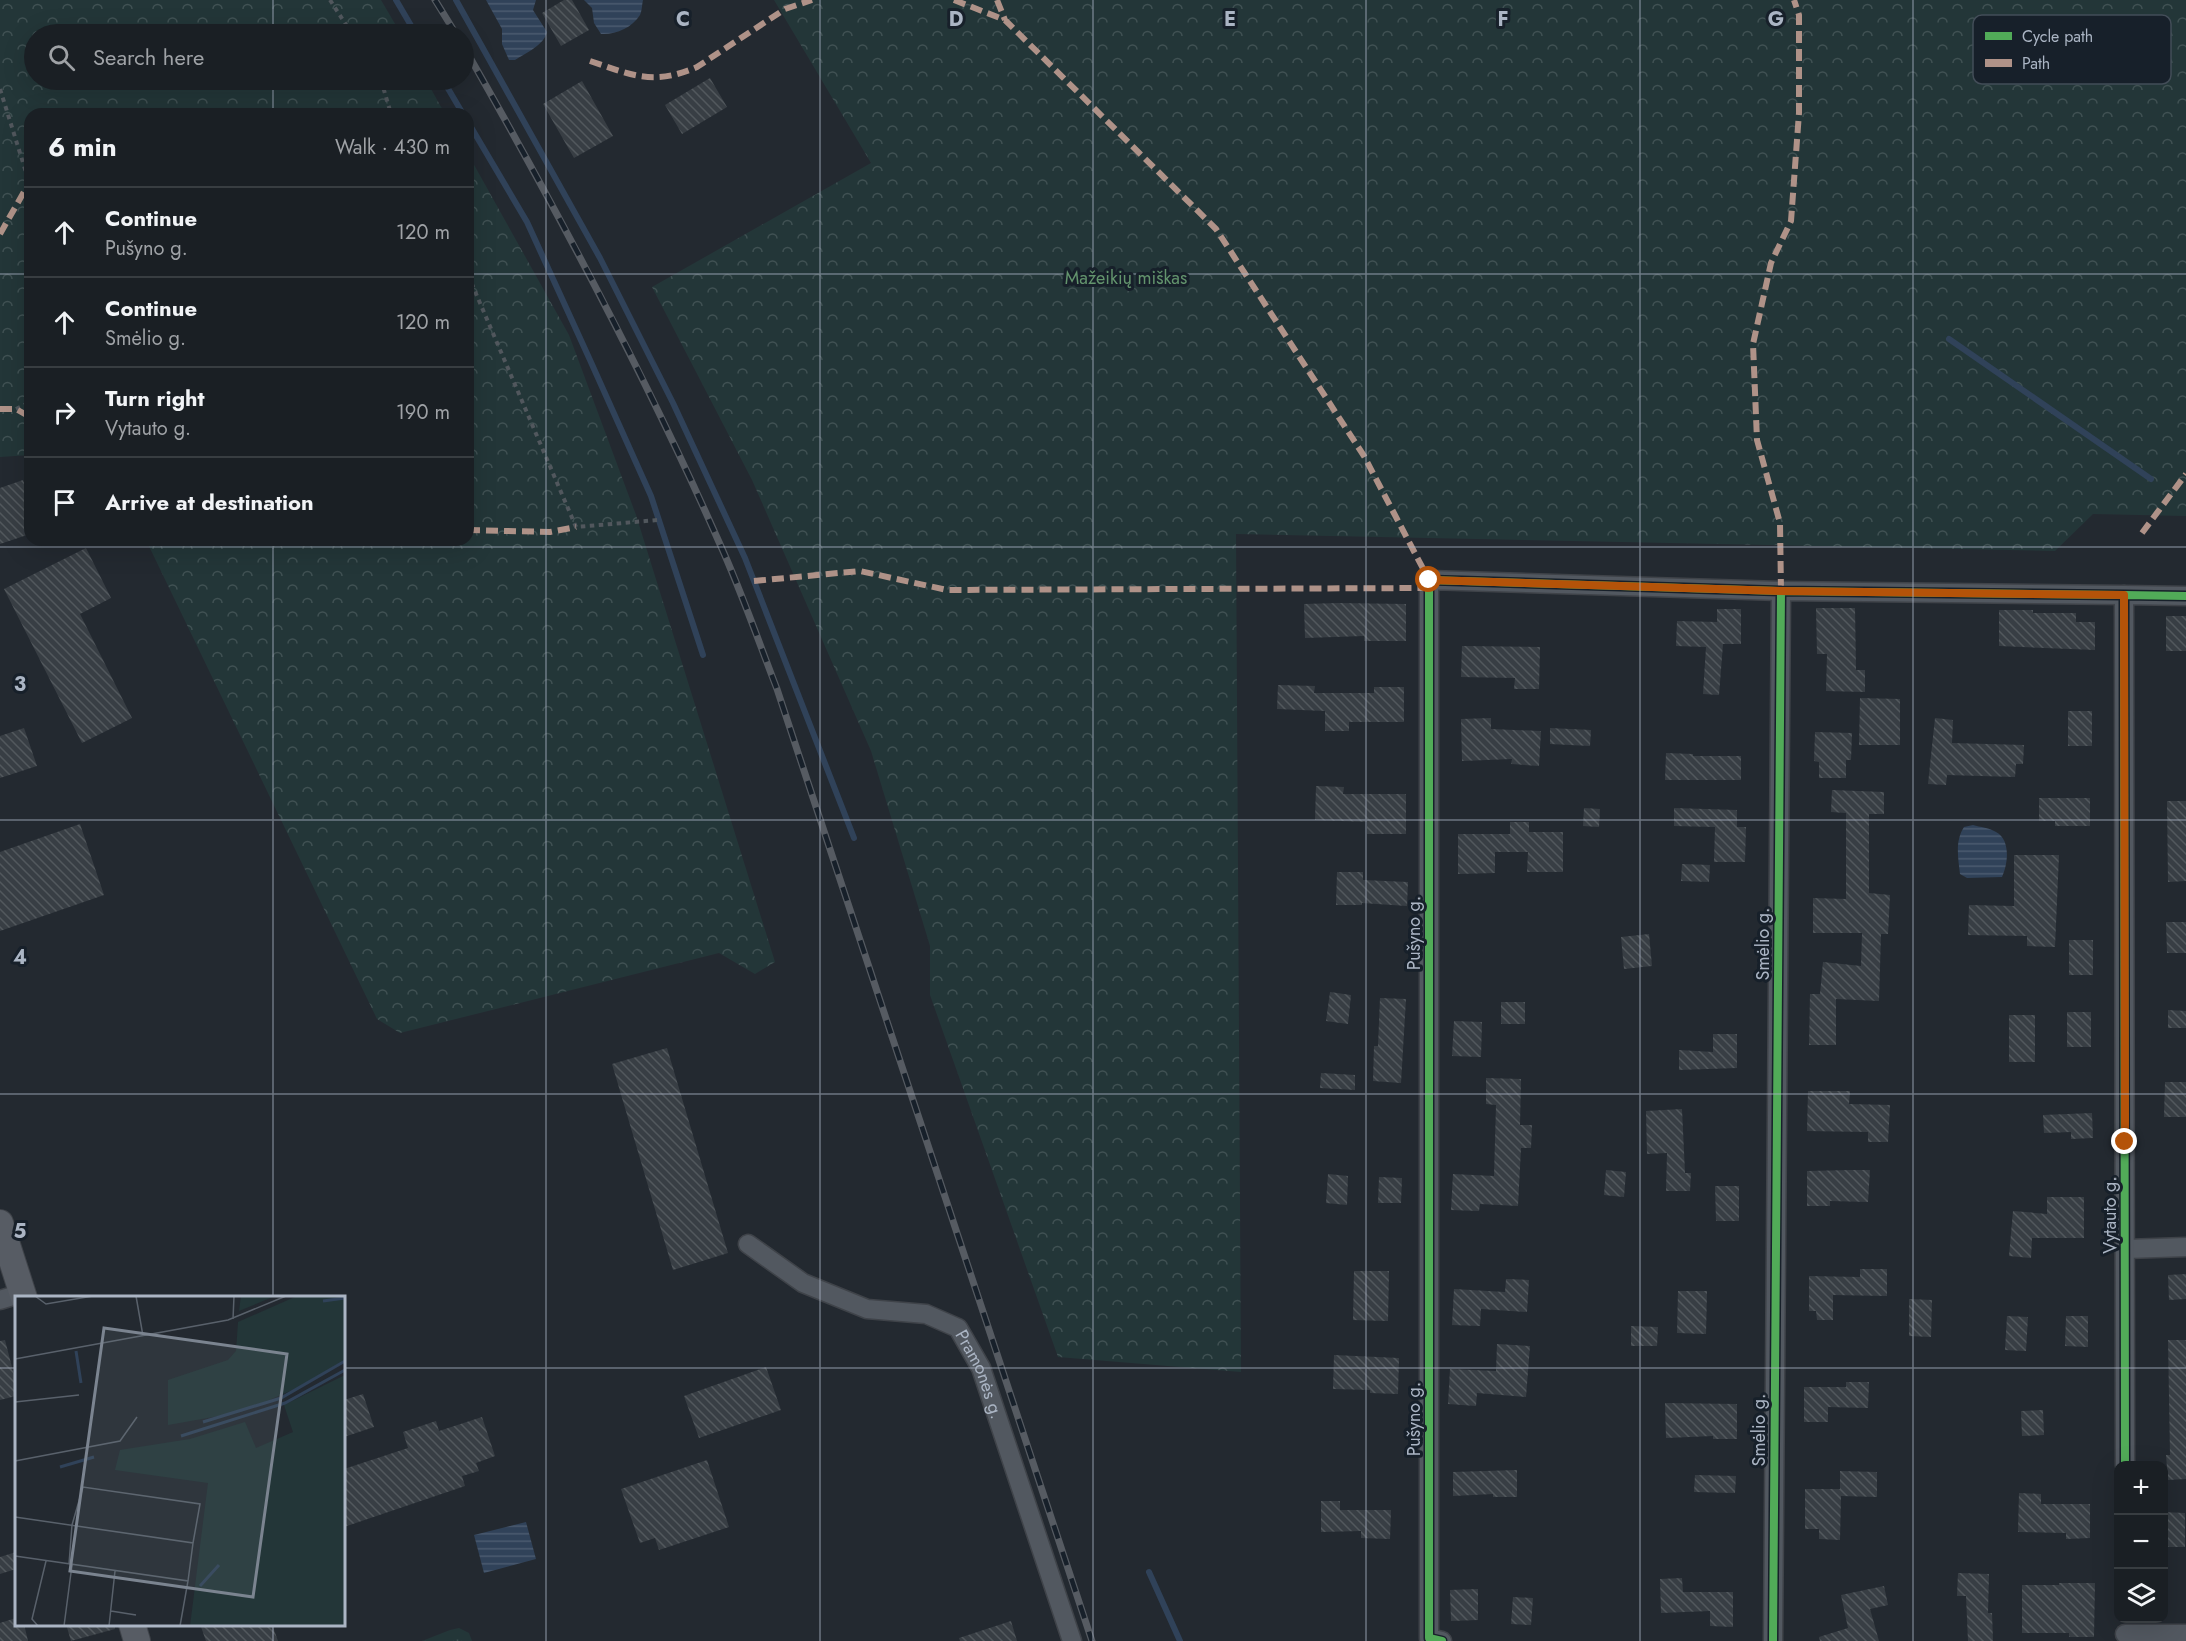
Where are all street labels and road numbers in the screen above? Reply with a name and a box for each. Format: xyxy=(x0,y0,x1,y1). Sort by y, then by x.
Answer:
street label: Pušyno g. xyxy=(1401,896,1427,970)
street label: Smėlio g. xyxy=(1750,908,1776,980)
street label: Vytauto g. xyxy=(2097,1176,2123,1254)
street label: Pramonės g. xyxy=(949,1325,1010,1422)
street label: Pušyno g. xyxy=(1401,1382,1427,1456)
street label: Smėlio g. xyxy=(1746,1394,1772,1466)

